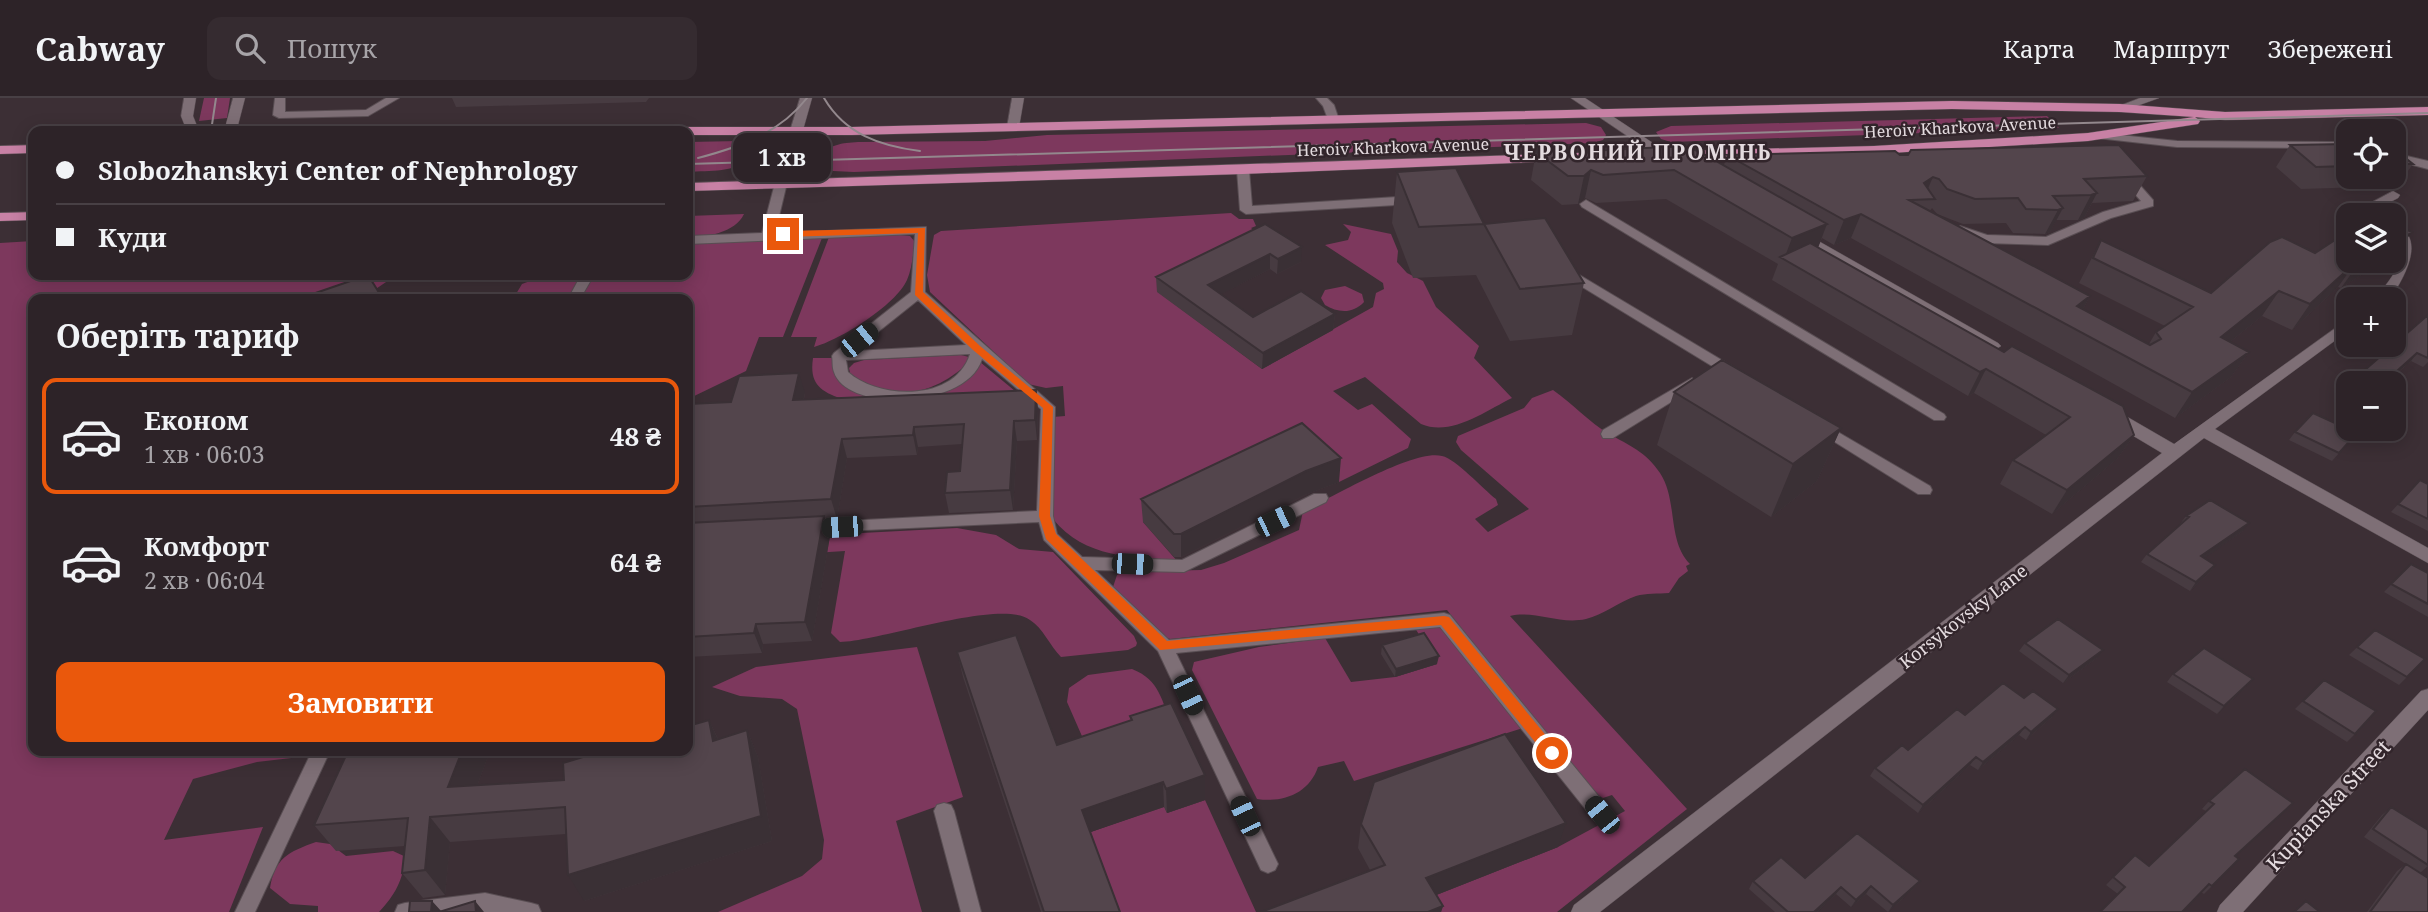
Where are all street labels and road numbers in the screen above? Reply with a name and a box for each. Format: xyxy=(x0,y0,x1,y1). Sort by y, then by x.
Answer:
street label: Heroiv Kharkova Avenue xyxy=(1863,111,2057,143)
street label: Heroiv Kharkova Avenue xyxy=(1296,133,1490,161)
street label: Korsykovsky Lane xyxy=(1894,558,2032,674)
street label: Kupianska Street xyxy=(2260,733,2396,877)

